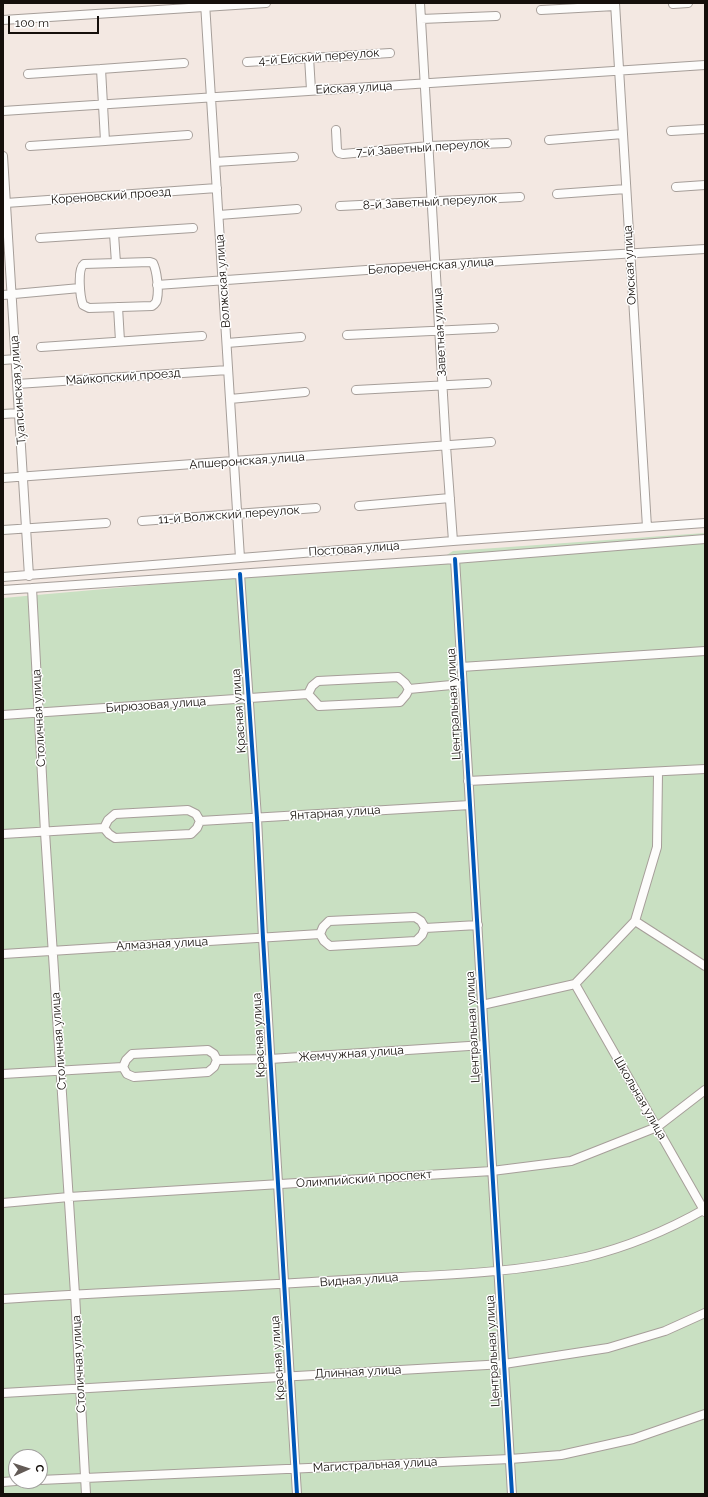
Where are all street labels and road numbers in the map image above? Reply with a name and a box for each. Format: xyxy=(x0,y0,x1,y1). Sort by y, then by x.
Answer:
street label: 4-й Ейский переулок xyxy=(258,46,380,68)
street label: Ейская улица xyxy=(315,79,393,97)
street label: 7-й Заветный переулок xyxy=(356,136,490,160)
street label: Кореновский проезд xyxy=(50,185,172,207)
street label: 8-й Заветный переулок xyxy=(362,191,498,213)
street label: Омская улица xyxy=(621,225,639,305)
street label: Волжская улица xyxy=(213,234,233,328)
street label: Белореченская улица xyxy=(368,254,494,278)
street label: Заветная улица xyxy=(430,287,450,377)
street label: Туапсинская улица xyxy=(7,335,29,445)
street label: Майкопский проезд xyxy=(65,366,181,388)
street label: Апшеронская улица xyxy=(189,450,305,472)
street label: 11-й Волжский переулок xyxy=(158,503,300,527)
street label: Постовая улица xyxy=(308,539,400,559)
street label: Центральная улица xyxy=(444,648,464,760)
street label: Красная улица xyxy=(229,668,249,754)
street label: Столичная улица xyxy=(29,669,49,767)
street label: Бирюзовая улица xyxy=(105,694,207,716)
street label: Янтарная улица xyxy=(289,803,381,823)
street label: Алмазная улица xyxy=(116,934,208,954)
street label: Центральная улица xyxy=(463,971,483,1083)
street label: Столичная улица xyxy=(48,992,70,1090)
street label: Красная улица xyxy=(250,992,268,1078)
street label: Жемчужная улица xyxy=(298,1043,404,1065)
street label: Школьная улица xyxy=(610,1054,670,1142)
street label: Олимпийский проспект xyxy=(295,1167,433,1191)
street label: Видная улица xyxy=(319,1270,399,1290)
street label: Центральная улица xyxy=(483,1295,503,1407)
street label: Столичная улица xyxy=(69,1315,89,1413)
street label: Красная улица xyxy=(268,1315,288,1401)
street label: Длинная улица xyxy=(314,1363,402,1381)
street label: Магистральная улица xyxy=(312,1455,438,1475)

